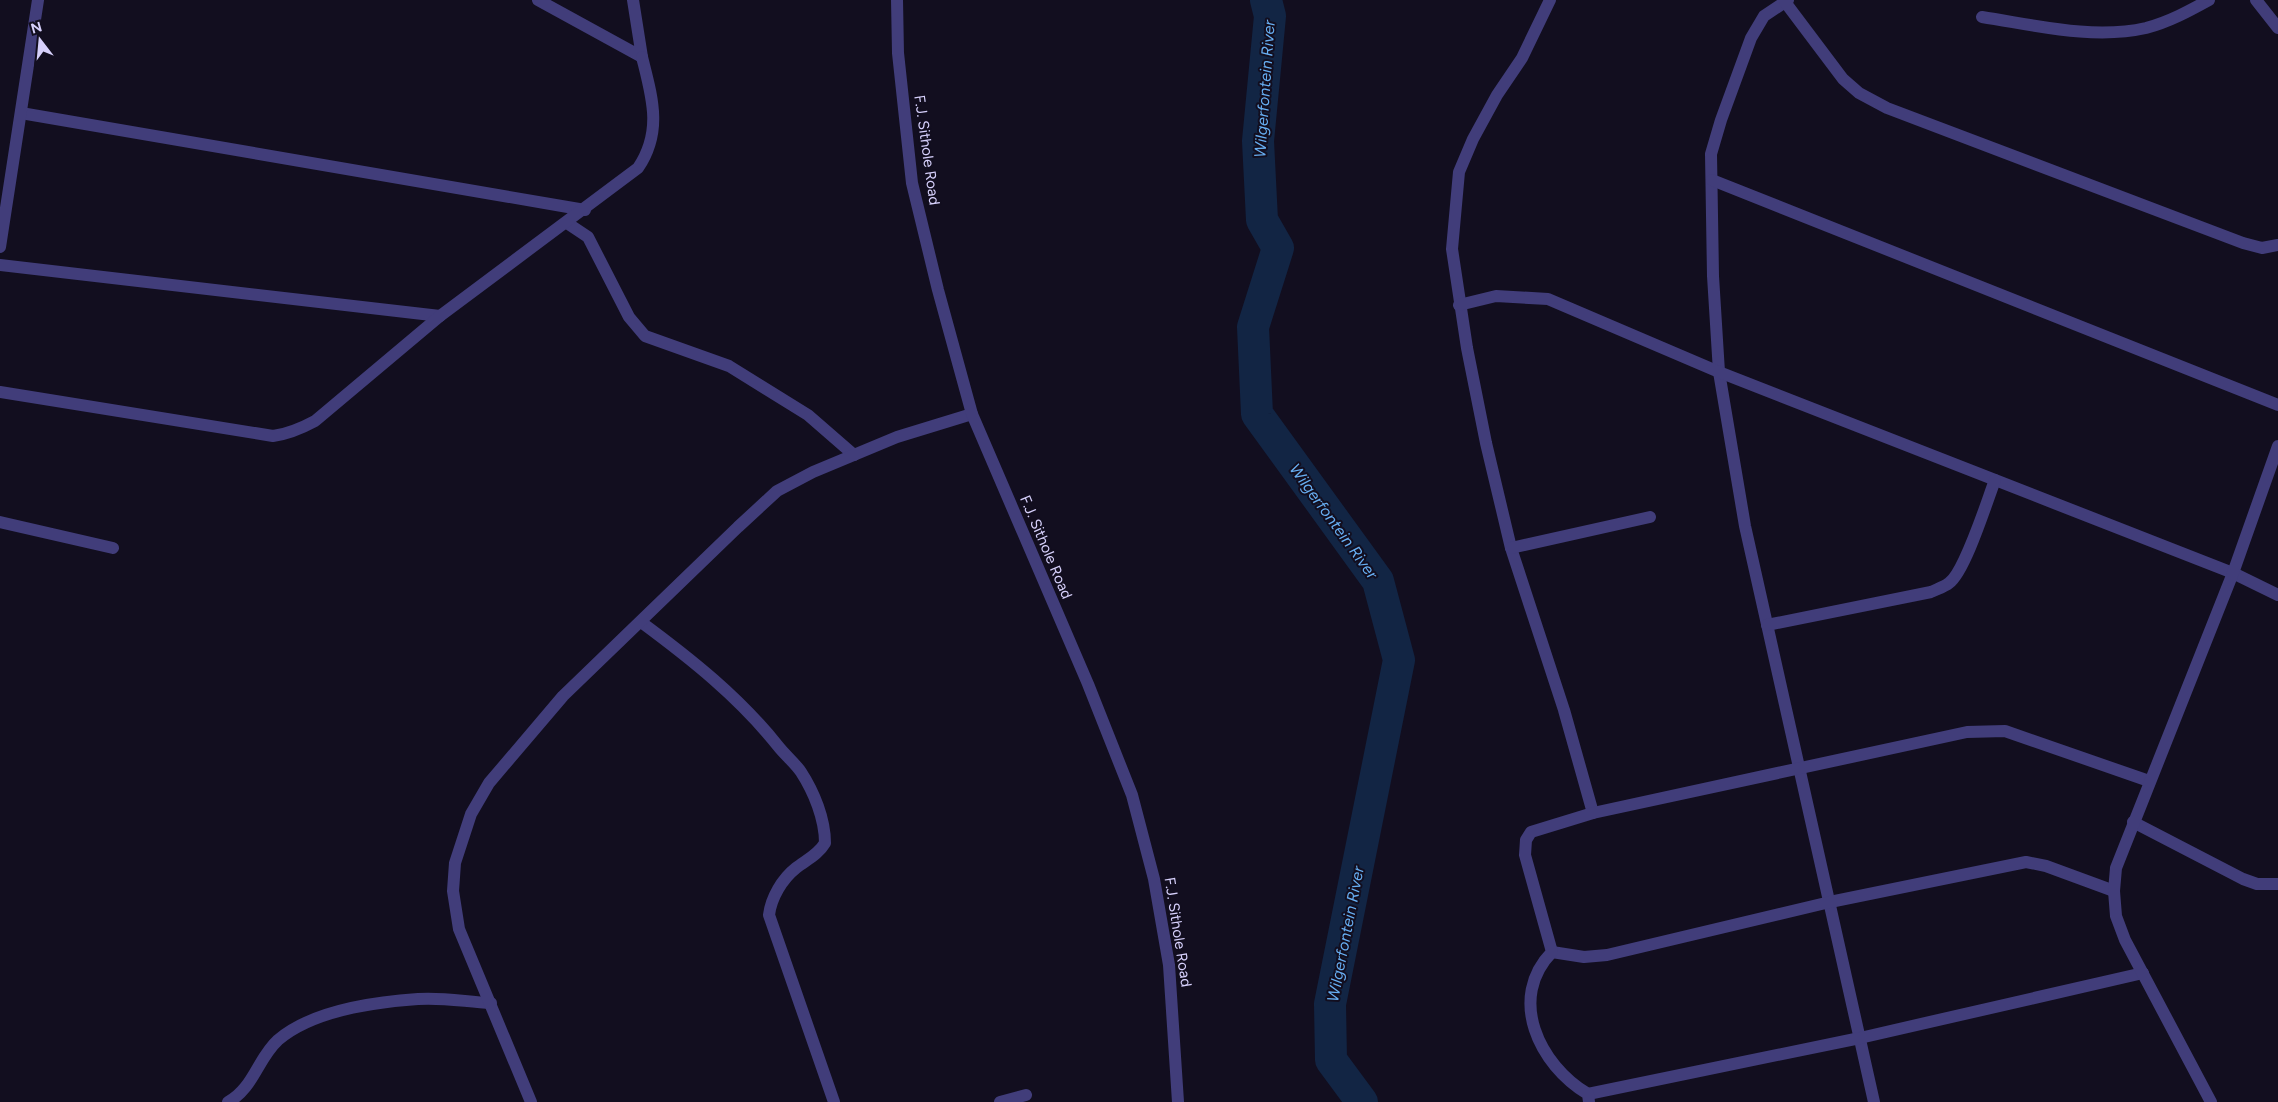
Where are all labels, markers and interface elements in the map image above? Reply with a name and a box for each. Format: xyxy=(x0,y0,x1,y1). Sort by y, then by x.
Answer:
north arrow xyxy=(15,15,65,65)
text: N xyxy=(29,18,44,38)
water label: Wilgerfontein River xyxy=(1250,19,1279,158)
street label: F.J. Sithole Road xyxy=(910,94,944,206)
water label: Wilgerfontein River xyxy=(1285,460,1382,583)
street label: F.J. Sithole Road xyxy=(1016,492,1076,602)
water label: Wilgerfontein River xyxy=(1323,864,1368,1004)
street label: F.J. Sithole Road xyxy=(1160,876,1196,988)

